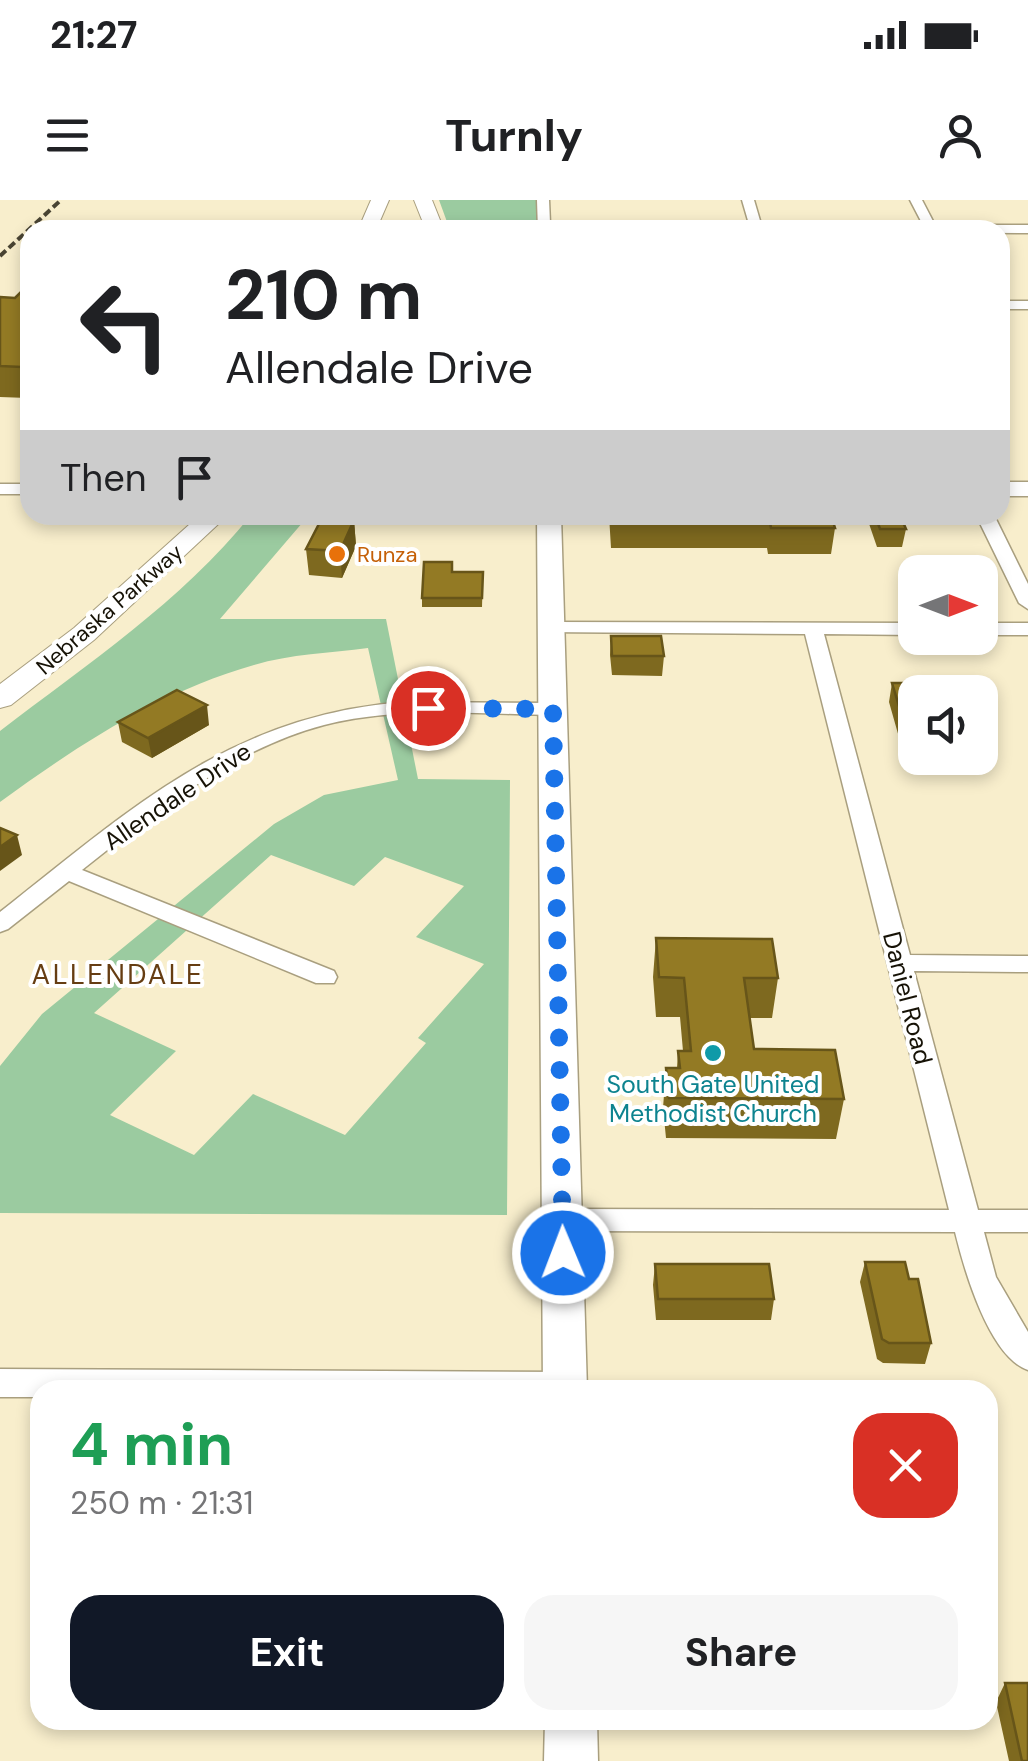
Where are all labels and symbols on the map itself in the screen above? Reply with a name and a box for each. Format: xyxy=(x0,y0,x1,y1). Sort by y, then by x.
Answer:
street label: Nebraska Parkway xyxy=(30,538,189,681)
place label: Runza xyxy=(357,540,417,569)
marker: Runza xyxy=(326,543,348,565)
north arrow xyxy=(898,555,998,655)
pin xyxy=(386,666,471,751)
street label: Allendale Drive xyxy=(97,735,257,858)
street label: Daniel Road xyxy=(875,928,940,1068)
district label: ALLENDALE xyxy=(32,956,204,993)
marker: South Gate United Methodist Church xyxy=(702,1042,724,1064)
place label: South Gate United Methodist Church xyxy=(606,1068,820,1130)
position arrow xyxy=(511,1201,615,1305)

